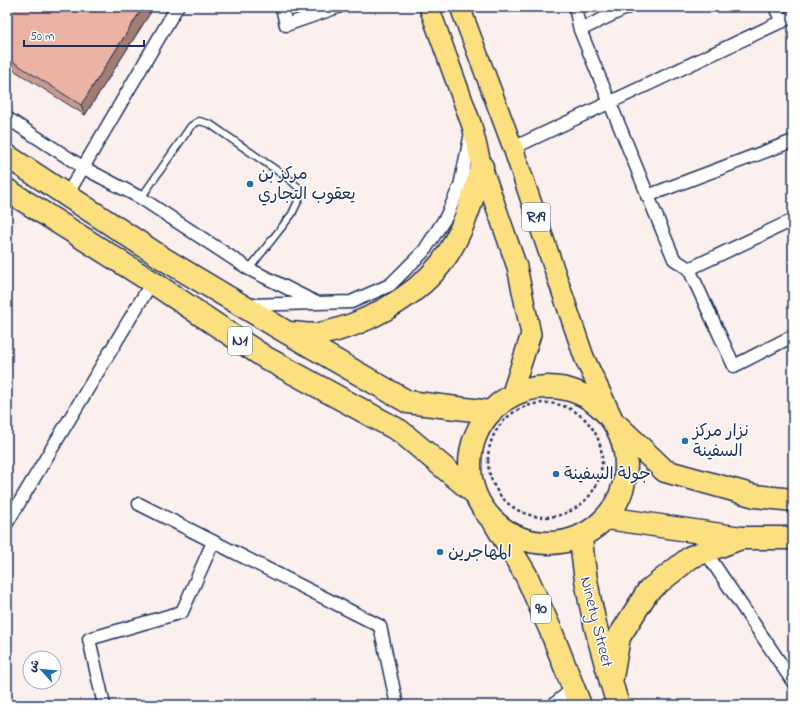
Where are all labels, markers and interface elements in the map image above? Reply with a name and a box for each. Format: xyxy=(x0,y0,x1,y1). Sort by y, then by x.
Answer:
scale bar xyxy=(24,22,144,48)
text: 50 m xyxy=(30,28,54,46)
place label: مركز بن يعقوب التجاري xyxy=(258,162,356,207)
marker: مركز بن يعقوب التجاري xyxy=(245,179,255,189)
road number: R19 xyxy=(522,203,550,231)
road number: N1 xyxy=(228,327,252,355)
place label: نزار مركز السفينة xyxy=(691,419,749,464)
marker: نزار مركز السفينة xyxy=(680,436,690,446)
place label: جولة السفينة xyxy=(564,462,651,487)
marker: جولة السفينة xyxy=(551,469,561,479)
place label: المهاجرين xyxy=(448,540,512,565)
marker: المهاجرين xyxy=(435,547,445,557)
street label: Ninety Street xyxy=(572,574,619,671)
road number: 90 xyxy=(531,595,551,623)
north arrow xyxy=(22,650,62,690)
text: ش xyxy=(24,657,44,675)

